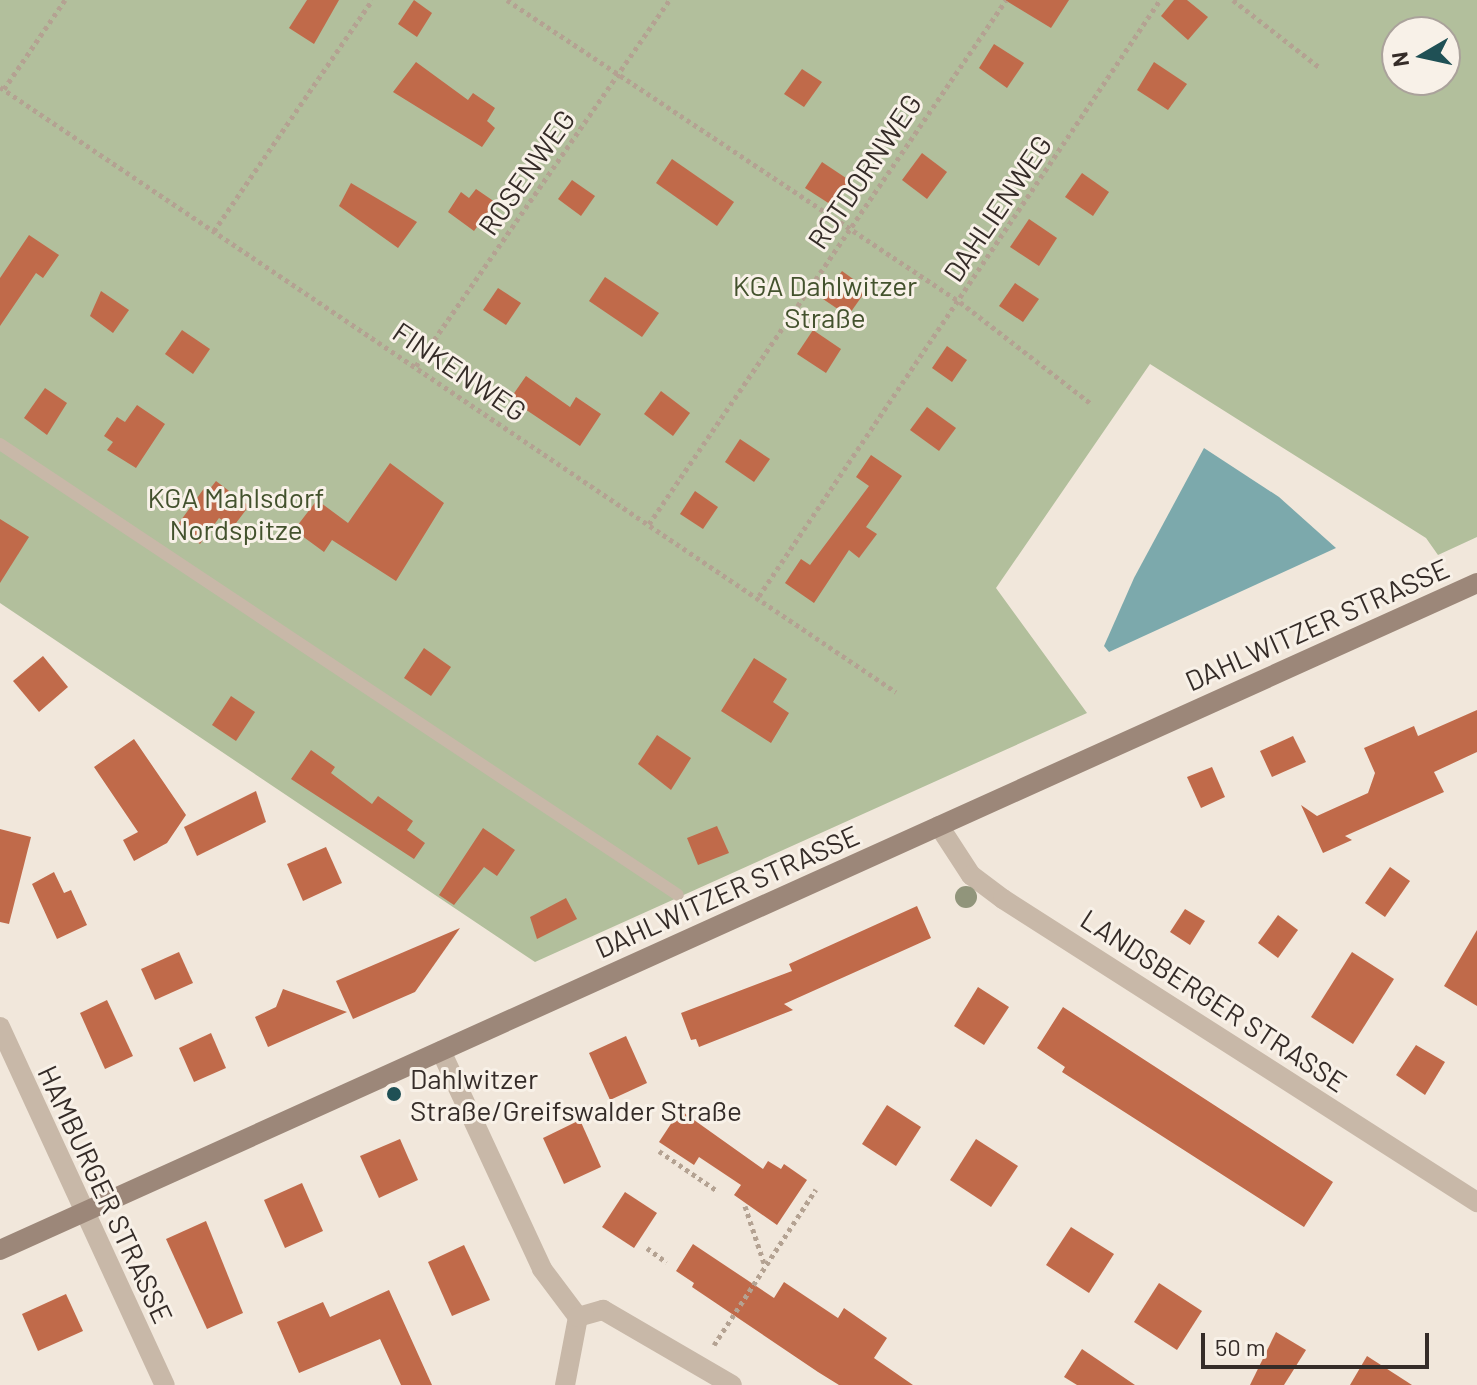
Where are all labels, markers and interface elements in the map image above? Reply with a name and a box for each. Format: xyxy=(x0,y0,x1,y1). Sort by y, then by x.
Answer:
north arrow xyxy=(1381,16,1461,96)
text: N xyxy=(1385,50,1413,69)
street label: ROTDORNWEG xyxy=(800,87,928,255)
street label: ROSENWEG xyxy=(471,103,581,241)
street label: DAHLIENWEG xyxy=(936,128,1058,288)
park label: KGA Dahlwitzer Straße xyxy=(733,268,917,334)
street label: FINKENWEG xyxy=(387,314,533,428)
park label: KGA Mahlsdorf Nordspitze xyxy=(148,480,324,546)
street label: DAHLWITZER STRASSE xyxy=(1180,551,1454,697)
street label: DAHLWITZER STRASSE xyxy=(590,818,864,964)
street label: LANDSBERGER STRASSE xyxy=(1075,901,1353,1099)
street label: HAMBURGER STRASSE xyxy=(31,1060,181,1328)
place label: Dahlwitzer Straße/Greifswalder Straße xyxy=(410,1061,742,1127)
marker: Dahlwitzer Straße/Greifswalder Straße xyxy=(385,1085,403,1103)
scale bar xyxy=(1205,1317,1433,1367)
text: 50 m xyxy=(1215,1332,1266,1361)

